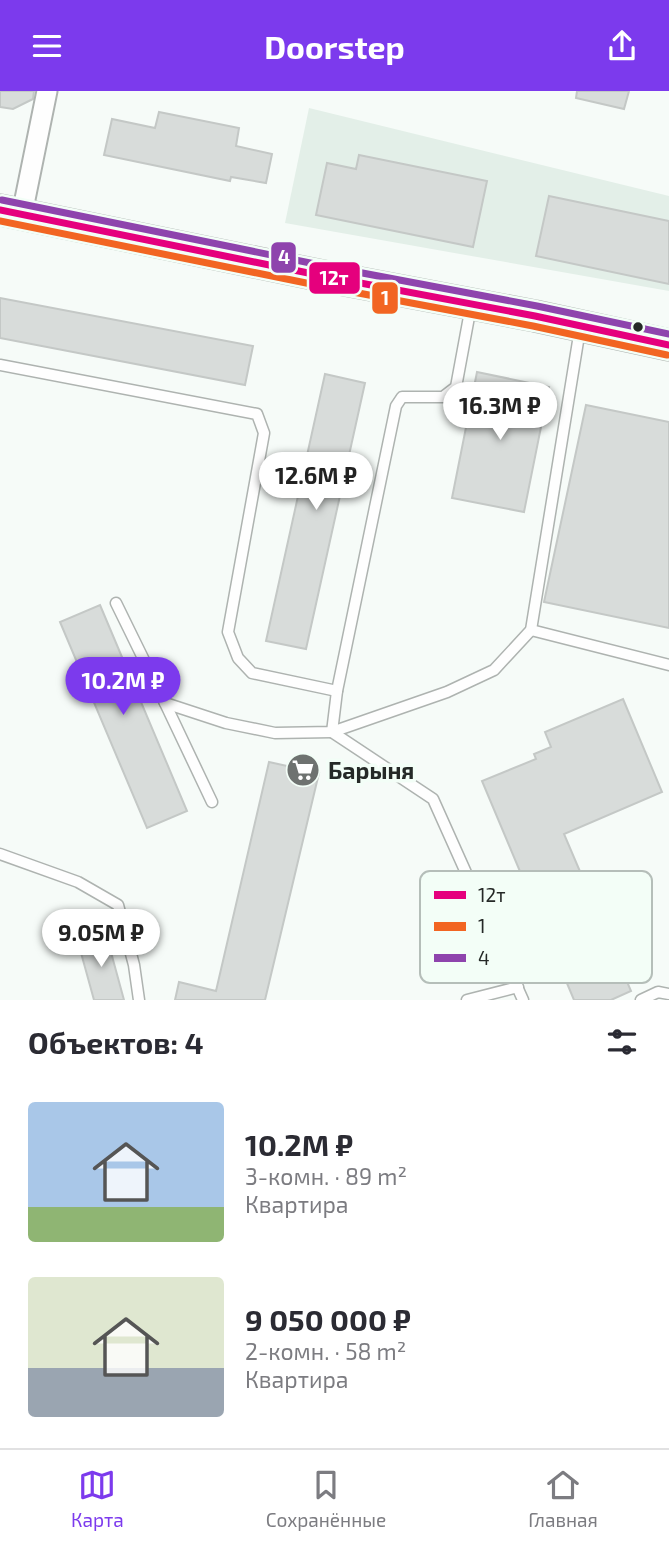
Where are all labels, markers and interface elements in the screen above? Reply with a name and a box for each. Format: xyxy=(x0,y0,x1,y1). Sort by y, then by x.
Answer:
icon: menu xyxy=(28,27,66,65)
text: Doorstep xyxy=(264,27,405,65)
icon: share xyxy=(603,27,641,65)
line badge: 4 xyxy=(270,241,297,274)
text: 4 xyxy=(278,245,290,268)
line badge: 12т xyxy=(308,261,361,295)
text: 12т xyxy=(319,266,349,289)
line badge: 1 xyxy=(371,281,399,315)
text: 1 xyxy=(381,286,389,309)
unlabelled marker xyxy=(631,320,645,334)
pin: 16.3M ₽ xyxy=(435,383,565,442)
text: 16.3M ₽ xyxy=(459,391,541,419)
pin: 12.6M ₽ xyxy=(251,453,381,512)
text: 12.6M ₽ xyxy=(275,461,357,489)
pin: 10.2M ₽ xyxy=(58,657,188,717)
text: 10.2M ₽ xyxy=(81,666,165,694)
supermarket icon: Барыня xyxy=(284,751,322,789)
place label: Барыня xyxy=(328,756,414,784)
legend xyxy=(420,871,652,983)
text: 12т xyxy=(478,883,506,906)
pin: 9.05M ₽ xyxy=(36,909,166,969)
text: 1 xyxy=(478,914,486,937)
text: 9.05M ₽ xyxy=(58,918,144,946)
text: 4 xyxy=(478,946,490,969)
icon: filters xyxy=(603,1023,641,1061)
text: Объектов: 4 xyxy=(28,1024,204,1060)
text: 10.2M ₽ xyxy=(245,1126,353,1162)
icon: home xyxy=(84,1130,168,1214)
text: 3-комн. · 89 m² xyxy=(245,1162,407,1190)
text: Квартира xyxy=(245,1190,349,1218)
text: 9 050 000 ₽ xyxy=(245,1301,411,1337)
icon: home xyxy=(84,1305,168,1389)
text: 2-комн. · 58 m² xyxy=(245,1337,406,1365)
text: Квартира xyxy=(245,1365,349,1393)
tab: Карта xyxy=(71,1466,124,1531)
tab: Сохранённые xyxy=(266,1466,386,1531)
tab: Главная xyxy=(528,1466,598,1531)

